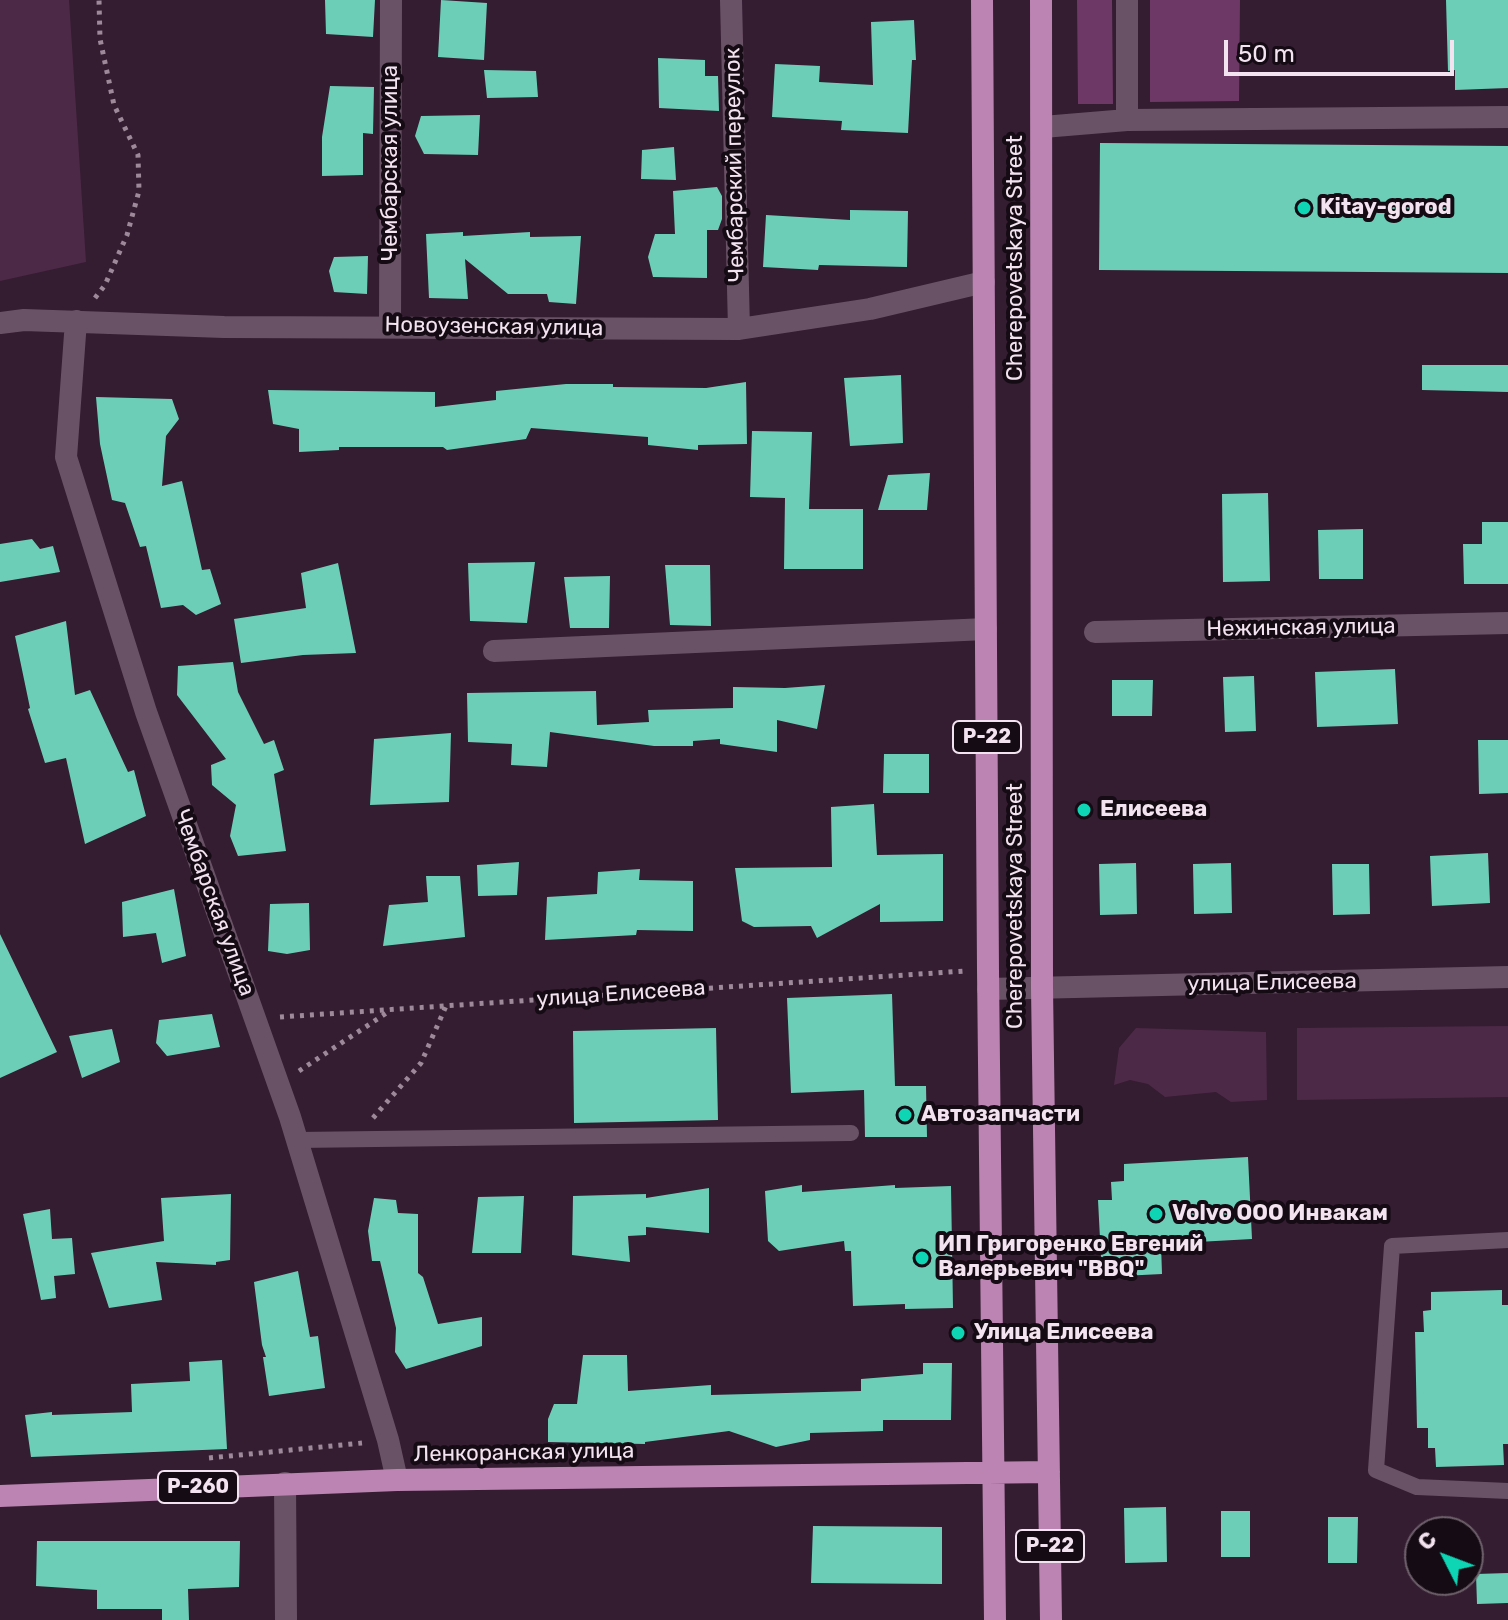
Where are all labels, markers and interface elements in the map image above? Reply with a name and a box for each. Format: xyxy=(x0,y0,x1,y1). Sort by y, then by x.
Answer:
scale bar xyxy=(1228,24,1458,74)
text: 50 m xyxy=(1238,40,1295,68)
street label: Чембарский переулок xyxy=(720,47,750,283)
street label: Чембарская улица xyxy=(378,65,404,261)
street label: Cherepovetskaya Street xyxy=(1003,135,1029,381)
place label: Kitay-gorod xyxy=(1320,195,1452,221)
marker: Kitay-gorod xyxy=(1295,199,1313,217)
street label: Новоузенская улица xyxy=(384,312,604,342)
street label: Нежинская улица xyxy=(1206,613,1396,643)
road number: Р-22 xyxy=(953,721,1021,753)
street label: Cherepovetskaya Street xyxy=(1003,783,1029,1029)
place label: Елисеева xyxy=(1100,797,1207,823)
marker: Елисеева xyxy=(1075,801,1093,819)
street label: Чембарская улица xyxy=(168,806,260,1000)
street label: улица Елисеева xyxy=(1187,968,1357,998)
street label: улица Елисеева xyxy=(536,975,706,1013)
place label: Автозапчасти xyxy=(921,1102,1080,1128)
marker: Автозапчасти xyxy=(896,1106,914,1124)
place label: Volvo ООО Инвакам xyxy=(1172,1201,1388,1227)
marker: Volvo ООО Инвакам xyxy=(1147,1205,1165,1223)
place label: ИП Григоренко Евгений Валерьевич "BBQ" xyxy=(938,1232,1203,1284)
marker: ИП Григоренко Евгений Валерьевич "BBQ" xyxy=(913,1249,931,1267)
place label: Улица Елисеева xyxy=(974,1320,1154,1346)
marker: Улица Елисеева xyxy=(949,1324,967,1342)
street label: Ленкоранская улица xyxy=(414,1438,634,1468)
road number: Р-260 xyxy=(158,1471,238,1503)
north arrow xyxy=(1404,1516,1484,1596)
text: С xyxy=(1412,1526,1442,1556)
road number: Р-22 xyxy=(1016,1530,1084,1562)

